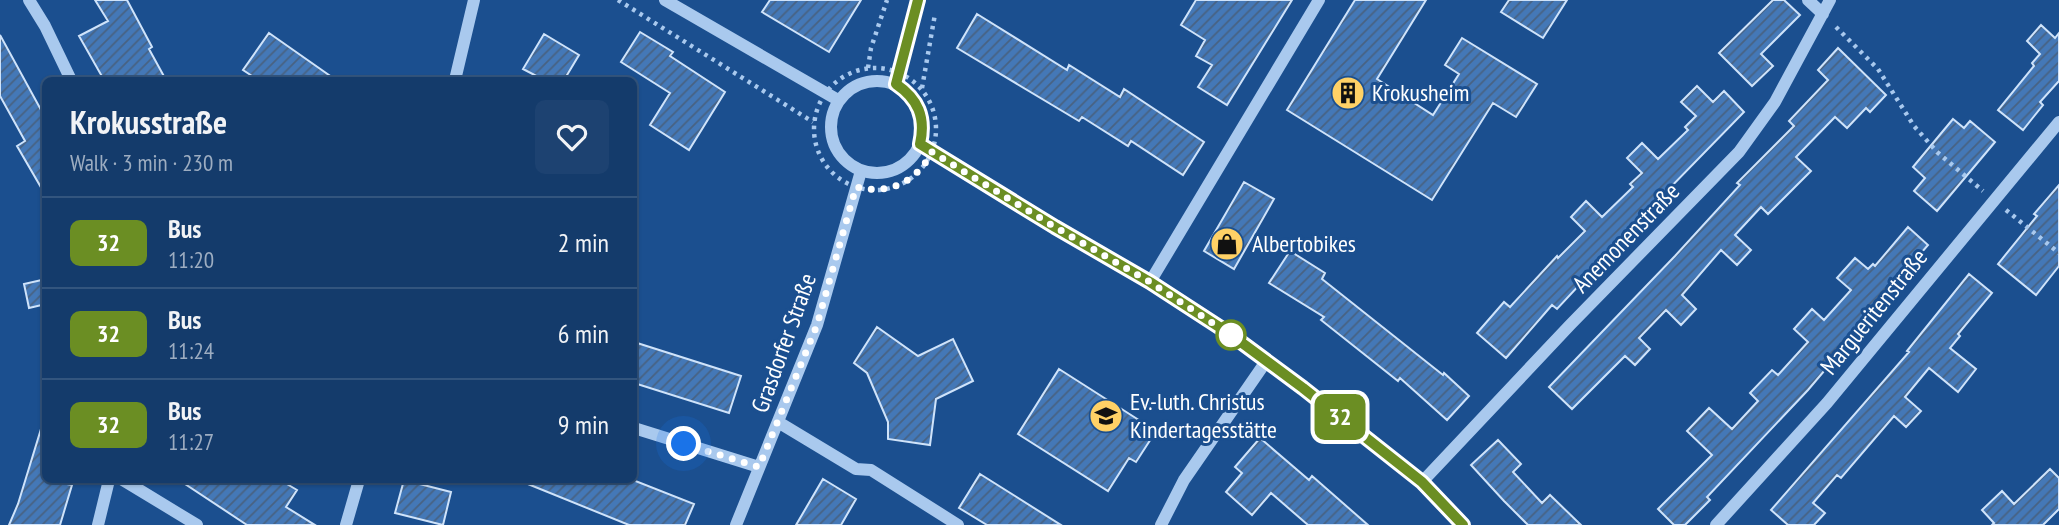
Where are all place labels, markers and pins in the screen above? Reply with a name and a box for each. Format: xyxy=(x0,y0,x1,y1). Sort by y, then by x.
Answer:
building icon: Krokusheim xyxy=(1329,74,1367,112)
place label: Krokusheim xyxy=(1372,77,1469,108)
shop icon: Albertobikes xyxy=(1208,225,1246,263)
place label: Albertobikes xyxy=(1252,228,1356,259)
unlabelled marker xyxy=(1216,320,1246,350)
place label: Ev.-luth. Christus Kindertagesstätte xyxy=(1130,386,1277,445)
school or university icon: Ev.-luth. Christus Kindertagesstätte xyxy=(1087,397,1125,435)

